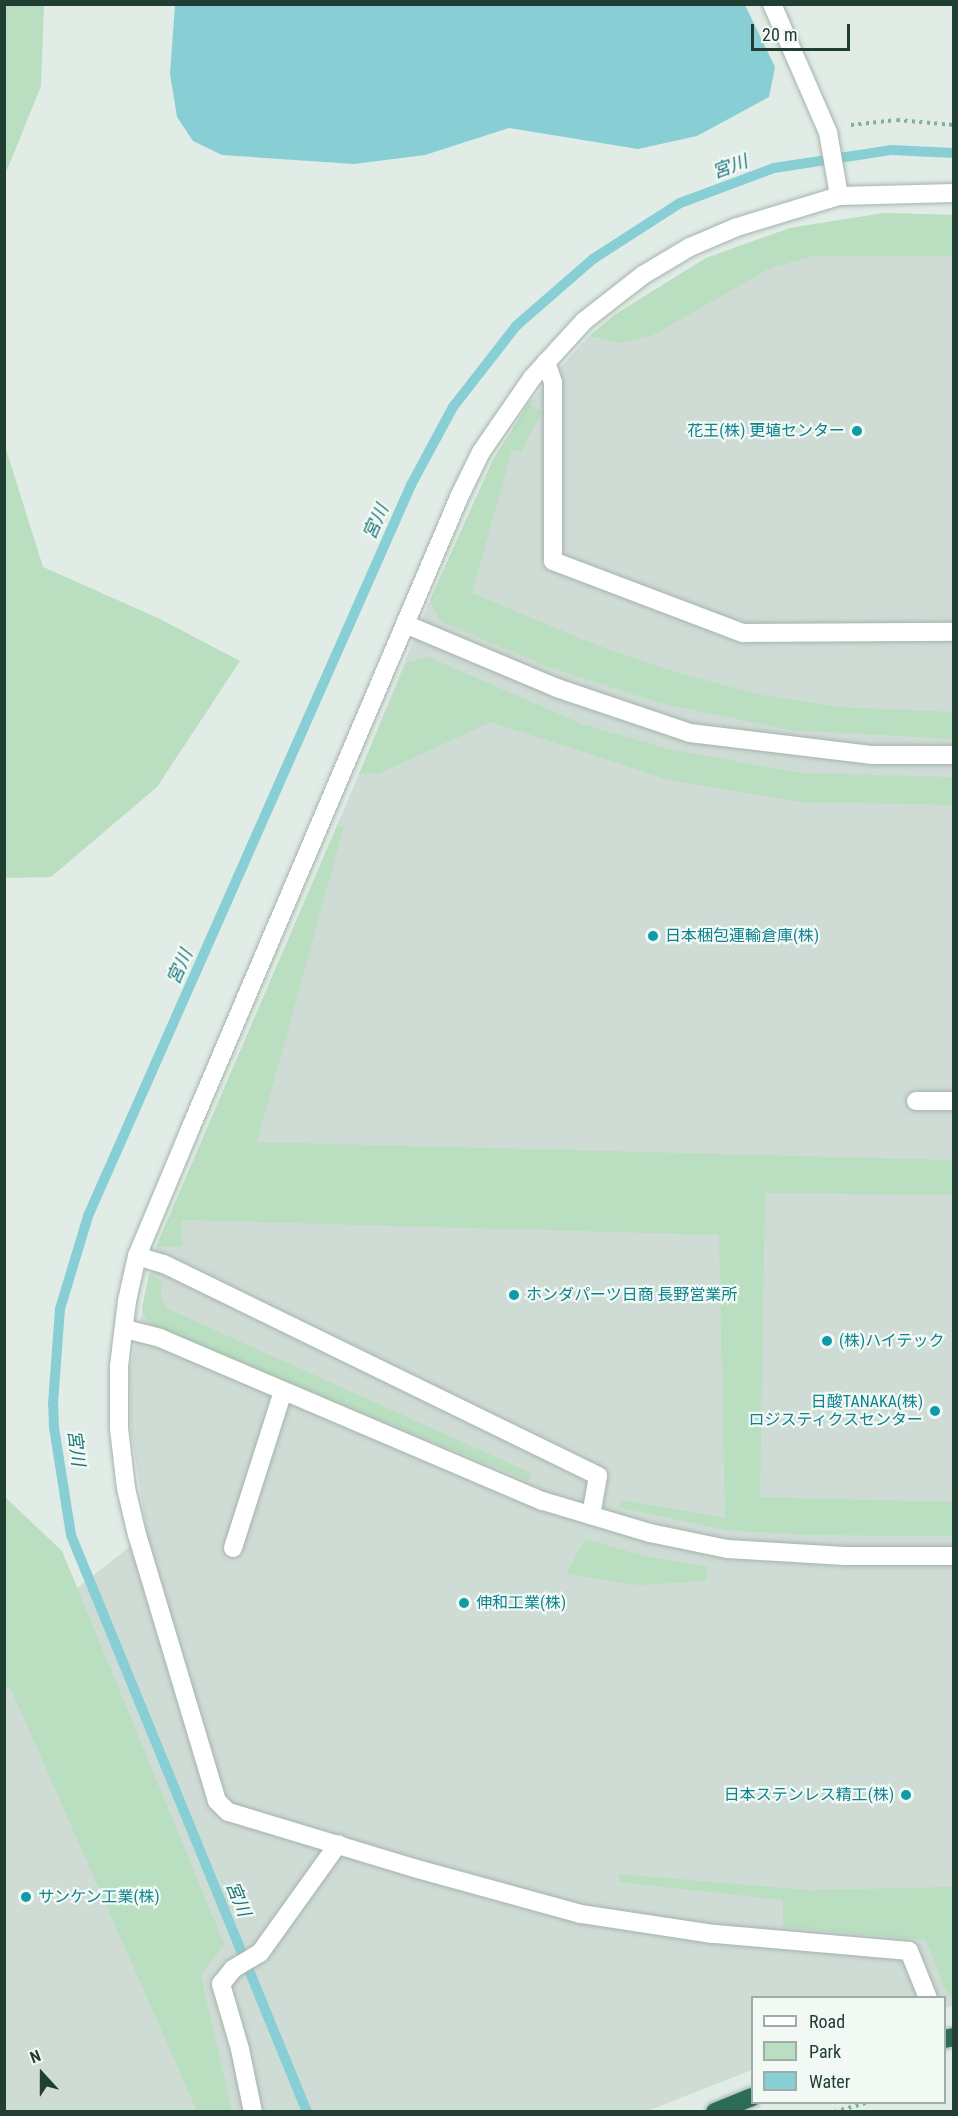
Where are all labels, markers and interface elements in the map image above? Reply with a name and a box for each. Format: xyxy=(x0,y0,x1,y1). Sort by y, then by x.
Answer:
scale bar xyxy=(754,12,853,50)
text: 20 m xyxy=(762,24,797,45)
water label: 宮川 xyxy=(709,151,751,183)
place label: 花王(株) 更埴センター xyxy=(687,421,845,441)
marker: 花王(株) 更埴センター xyxy=(850,424,864,438)
water label: 宮川 xyxy=(359,501,393,543)
place label: 日本梱包運輸倉庫(株) xyxy=(665,926,819,946)
marker: 日本梱包運輸倉庫(株) xyxy=(646,929,660,943)
water label: 宮川 xyxy=(163,946,197,988)
place label: ホンダパーツ日商 長野営業所 xyxy=(526,1285,738,1305)
marker: ホンダパーツ日商 長野営業所 xyxy=(507,1288,521,1302)
place label: (株)ハイテック xyxy=(839,1331,945,1351)
marker: (株)ハイテック xyxy=(820,1334,834,1348)
place label: 日酸TANAKA(株) ロジスティクスセンター xyxy=(747,1392,923,1430)
marker: 日酸TANAKA(株) ロジスティクスセンター xyxy=(928,1404,942,1418)
water label: 宮川 xyxy=(63,1429,89,1467)
place label: 伸和工業(株) xyxy=(476,1593,566,1613)
marker: 伸和工業(株) xyxy=(457,1596,471,1610)
place label: 日本ステンレス精工(株) xyxy=(724,1785,894,1805)
marker: 日本ステンレス精工(株) xyxy=(899,1788,913,1802)
water label: 宮川 xyxy=(221,1878,255,1920)
place label: サンケン工業(株) xyxy=(38,1887,160,1907)
marker: サンケン工業(株) xyxy=(19,1890,33,1904)
legend xyxy=(751,1996,946,2104)
text: Road xyxy=(809,2011,845,2032)
text: Park xyxy=(809,2041,841,2062)
north arrow xyxy=(12,2044,72,2104)
text: N xyxy=(27,2046,43,2067)
text: Water xyxy=(809,2071,850,2092)

